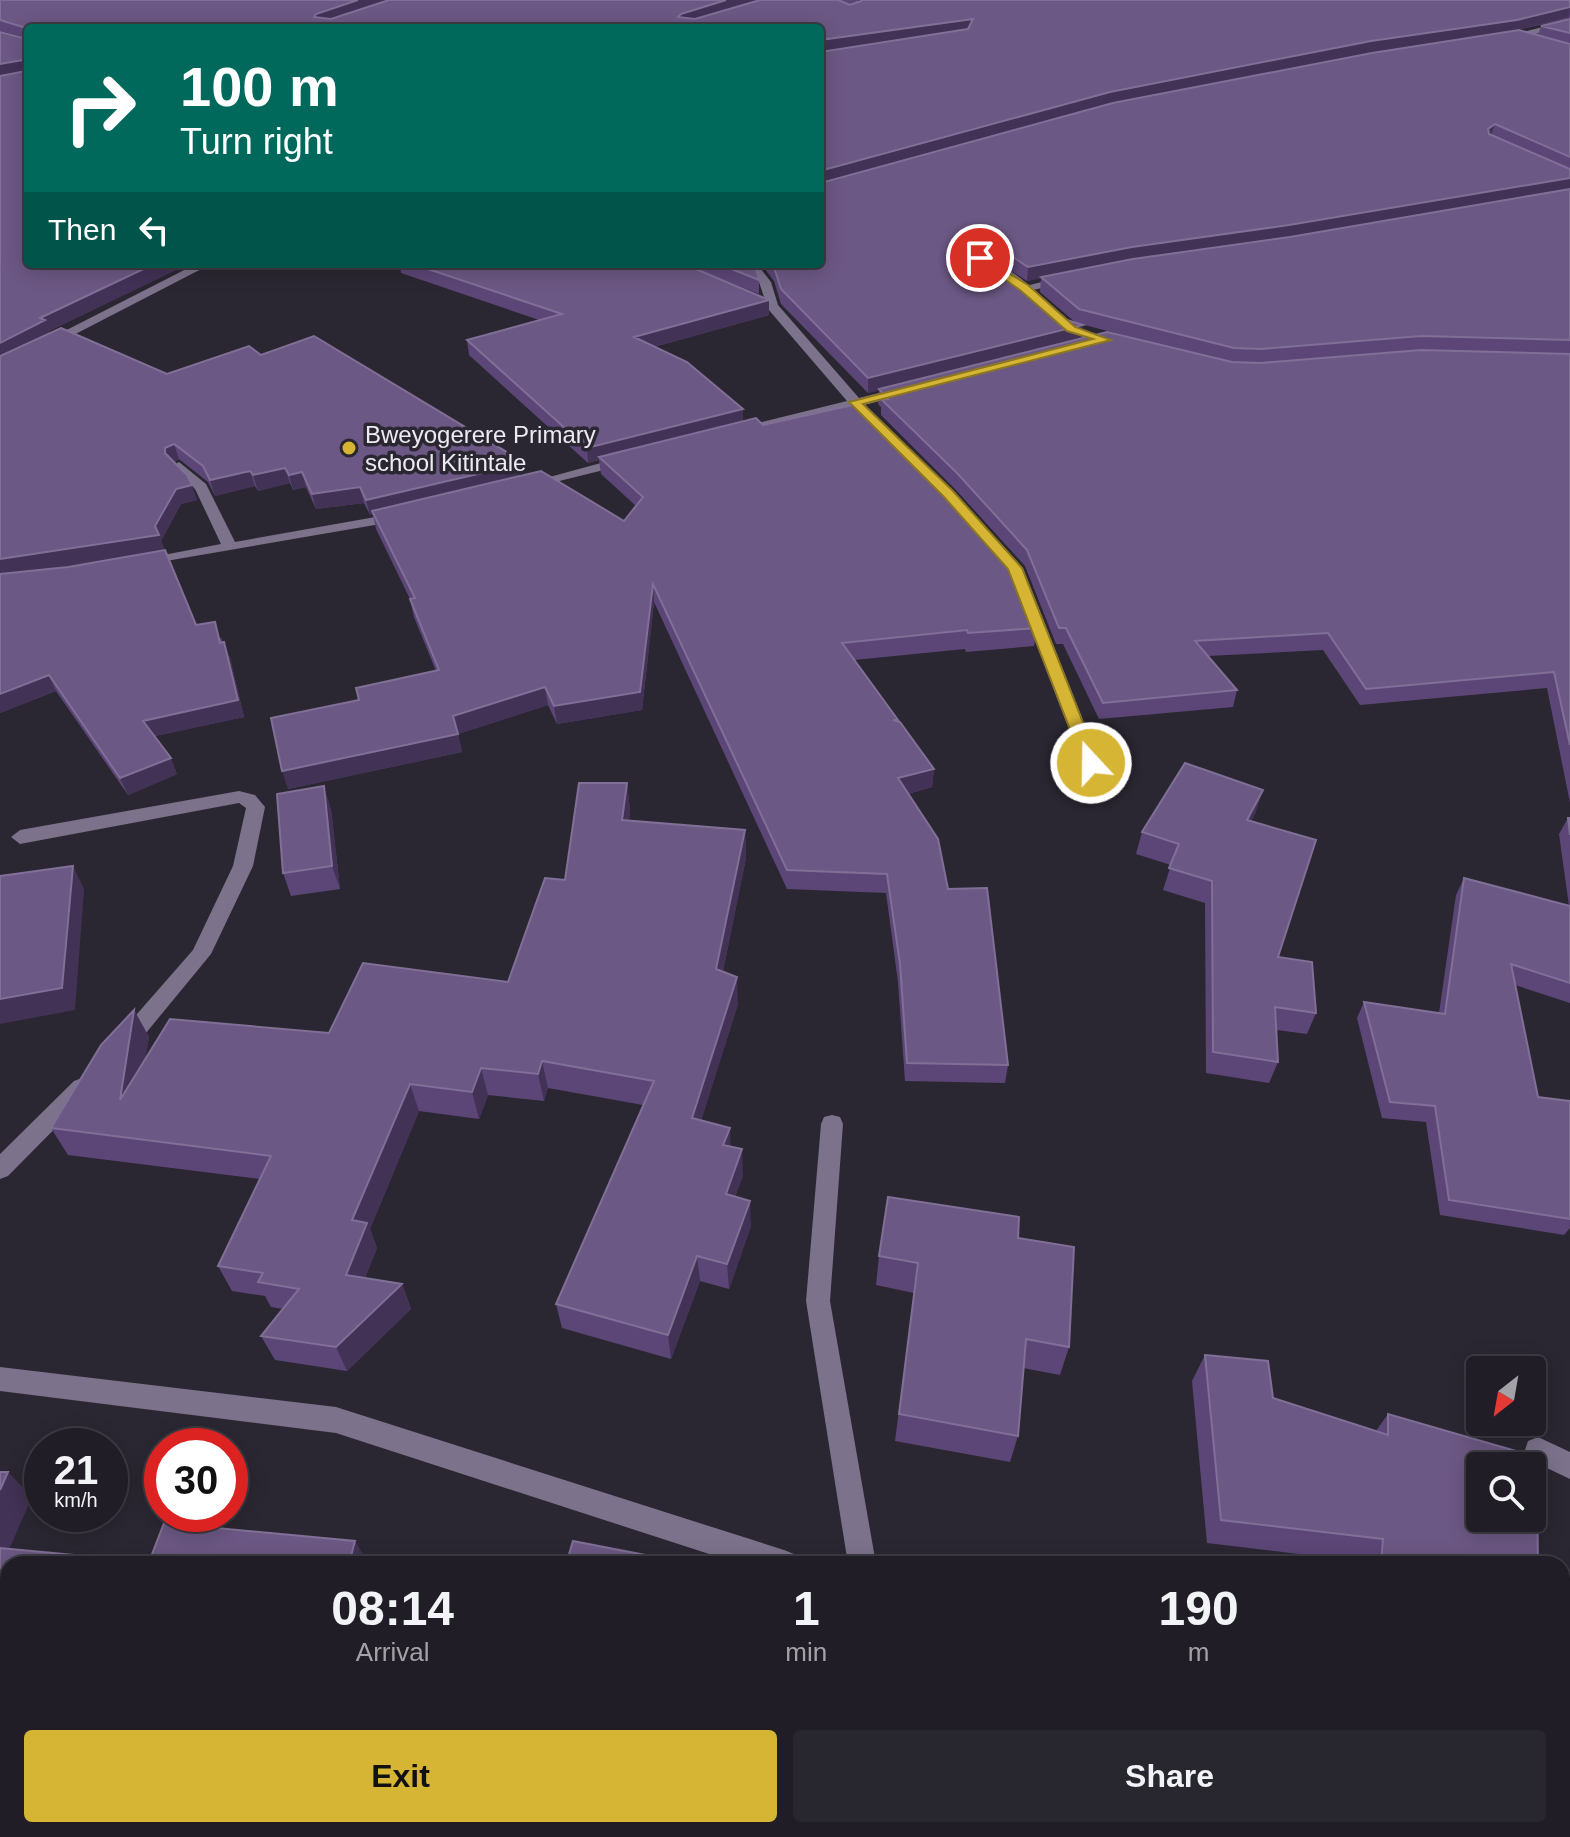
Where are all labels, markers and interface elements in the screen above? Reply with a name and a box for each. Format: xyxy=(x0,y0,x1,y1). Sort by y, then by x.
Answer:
text: 100 m xyxy=(180,55,339,118)
icon: right xyxy=(48,56,152,160)
text: Turn right xyxy=(180,121,333,162)
icon: left xyxy=(132,208,176,252)
text: Then xyxy=(48,213,116,246)
pin xyxy=(946,224,1014,292)
icon: arrive xyxy=(958,236,1002,280)
place label: Bweyogerere Primary school Kitintale xyxy=(365,421,596,476)
marker: Bweyogerere Primary school Kitintale xyxy=(340,439,358,457)
position arrow xyxy=(1049,721,1133,805)
north arrow xyxy=(1466,1356,1546,1436)
map controls xyxy=(1466,1356,1546,1532)
speed limit sign: 30 xyxy=(144,1428,248,1532)
text: 21 xyxy=(54,1448,98,1492)
button: search xyxy=(1466,1452,1546,1532)
text: km/h xyxy=(54,1489,98,1511)
text: 08:14 xyxy=(331,1582,454,1635)
text: 1 xyxy=(793,1582,820,1635)
text: 190 xyxy=(1159,1582,1239,1635)
text: Arrival xyxy=(356,1637,430,1667)
text: min xyxy=(785,1637,827,1667)
text: m xyxy=(1188,1637,1209,1667)
button: Exit xyxy=(24,1730,777,1822)
button: Share xyxy=(793,1730,1546,1822)

